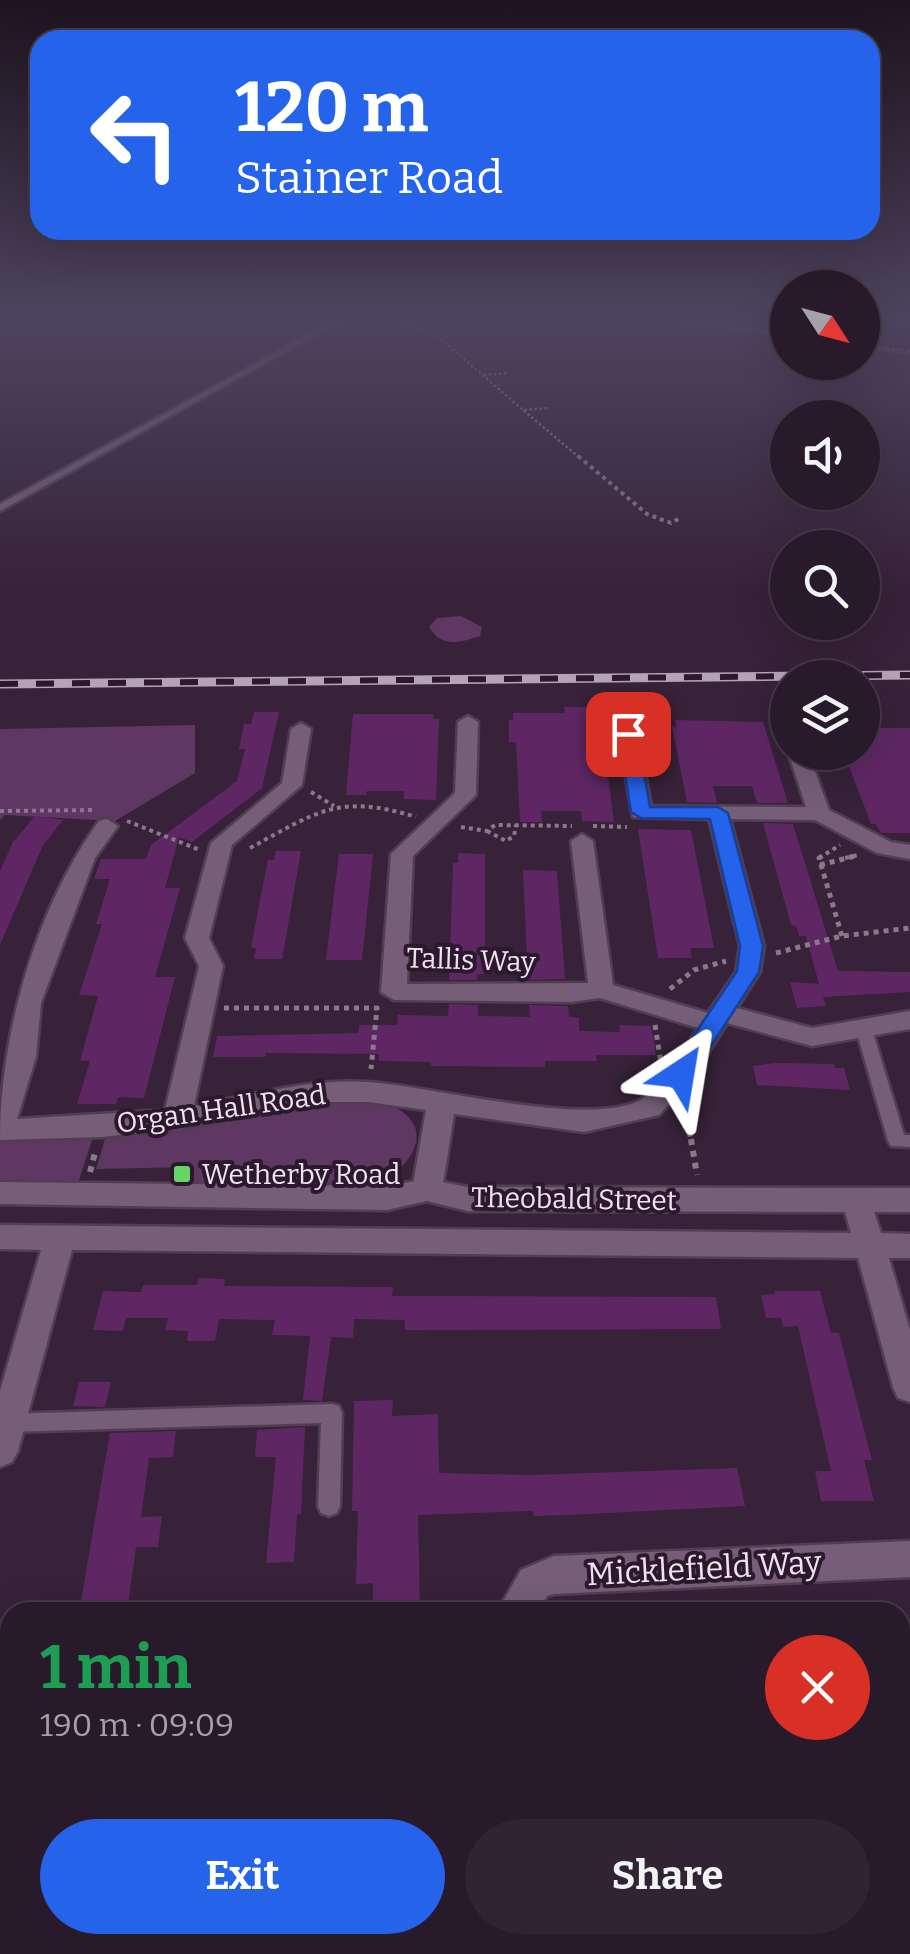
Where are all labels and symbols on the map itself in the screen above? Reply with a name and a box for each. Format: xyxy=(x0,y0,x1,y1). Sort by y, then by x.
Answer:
north arrow xyxy=(770,270,880,380)
pin xyxy=(586,692,671,777)
street label: Tallis Way xyxy=(406,941,536,979)
position arrow xyxy=(629,1022,733,1126)
street label: Organ Hall Road xyxy=(114,1078,328,1140)
place label: Wetherby Road xyxy=(202,1158,400,1191)
marker: Wetherby Road xyxy=(171,1163,193,1185)
street label: Theobald Street xyxy=(471,1181,677,1217)
street label: Micklefield Way xyxy=(586,1543,823,1593)

